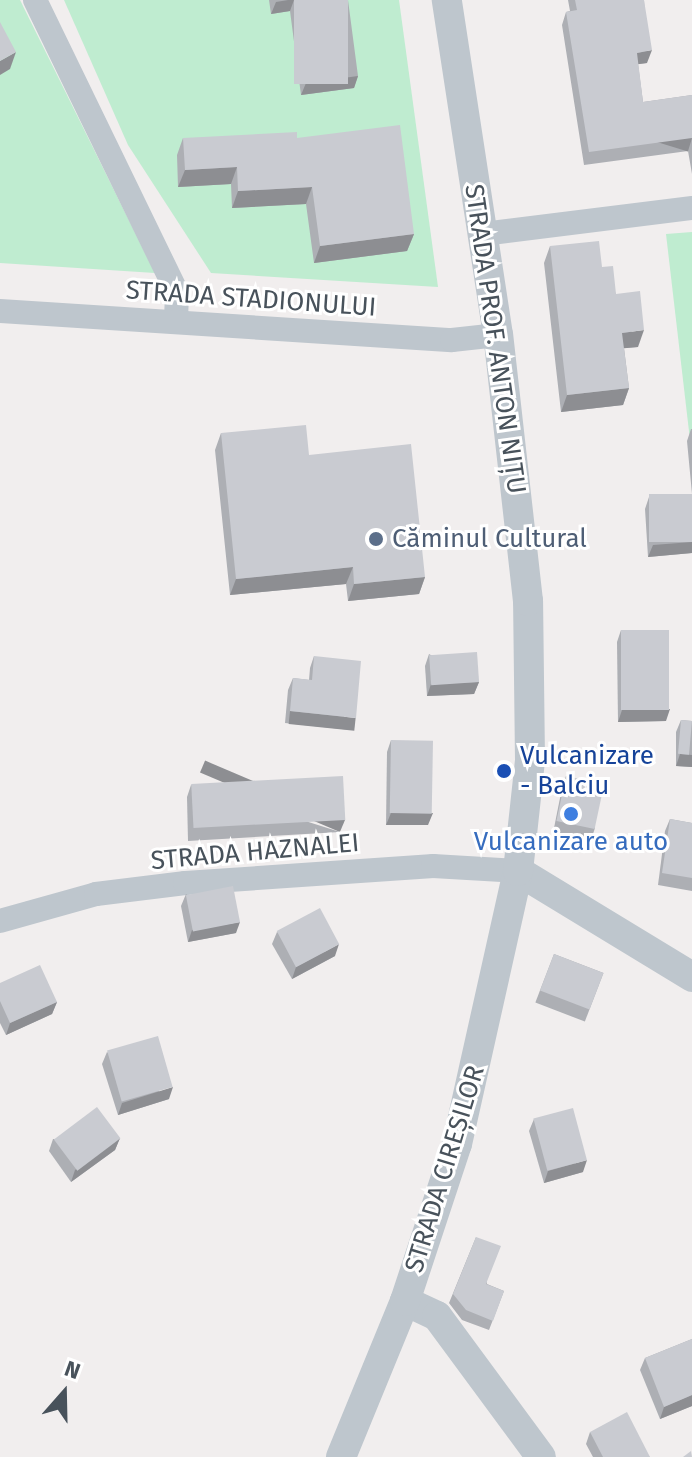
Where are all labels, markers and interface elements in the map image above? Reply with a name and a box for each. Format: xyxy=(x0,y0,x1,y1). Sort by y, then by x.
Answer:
street label: STRADA PROF. ANTON NIȚU xyxy=(458,182,532,496)
street label: STRADA STADIONULUI xyxy=(125,275,377,323)
place label: Căminul Cultural xyxy=(392,523,587,555)
marker: Căminul Cultural xyxy=(367,530,385,548)
place label: Vulcanizare - Balciu xyxy=(520,740,654,802)
marker: Vulcanizare - Balciu xyxy=(495,762,513,780)
marker: Vulcanizare auto xyxy=(562,805,580,823)
place label: Vulcanizare auto xyxy=(474,826,668,858)
street label: STRADA HAZNALEI xyxy=(149,827,361,877)
street label: STRADA CIREȘILOR xyxy=(399,1062,491,1276)
north arrow xyxy=(24,1353,104,1433)
text: N xyxy=(61,1355,84,1385)

